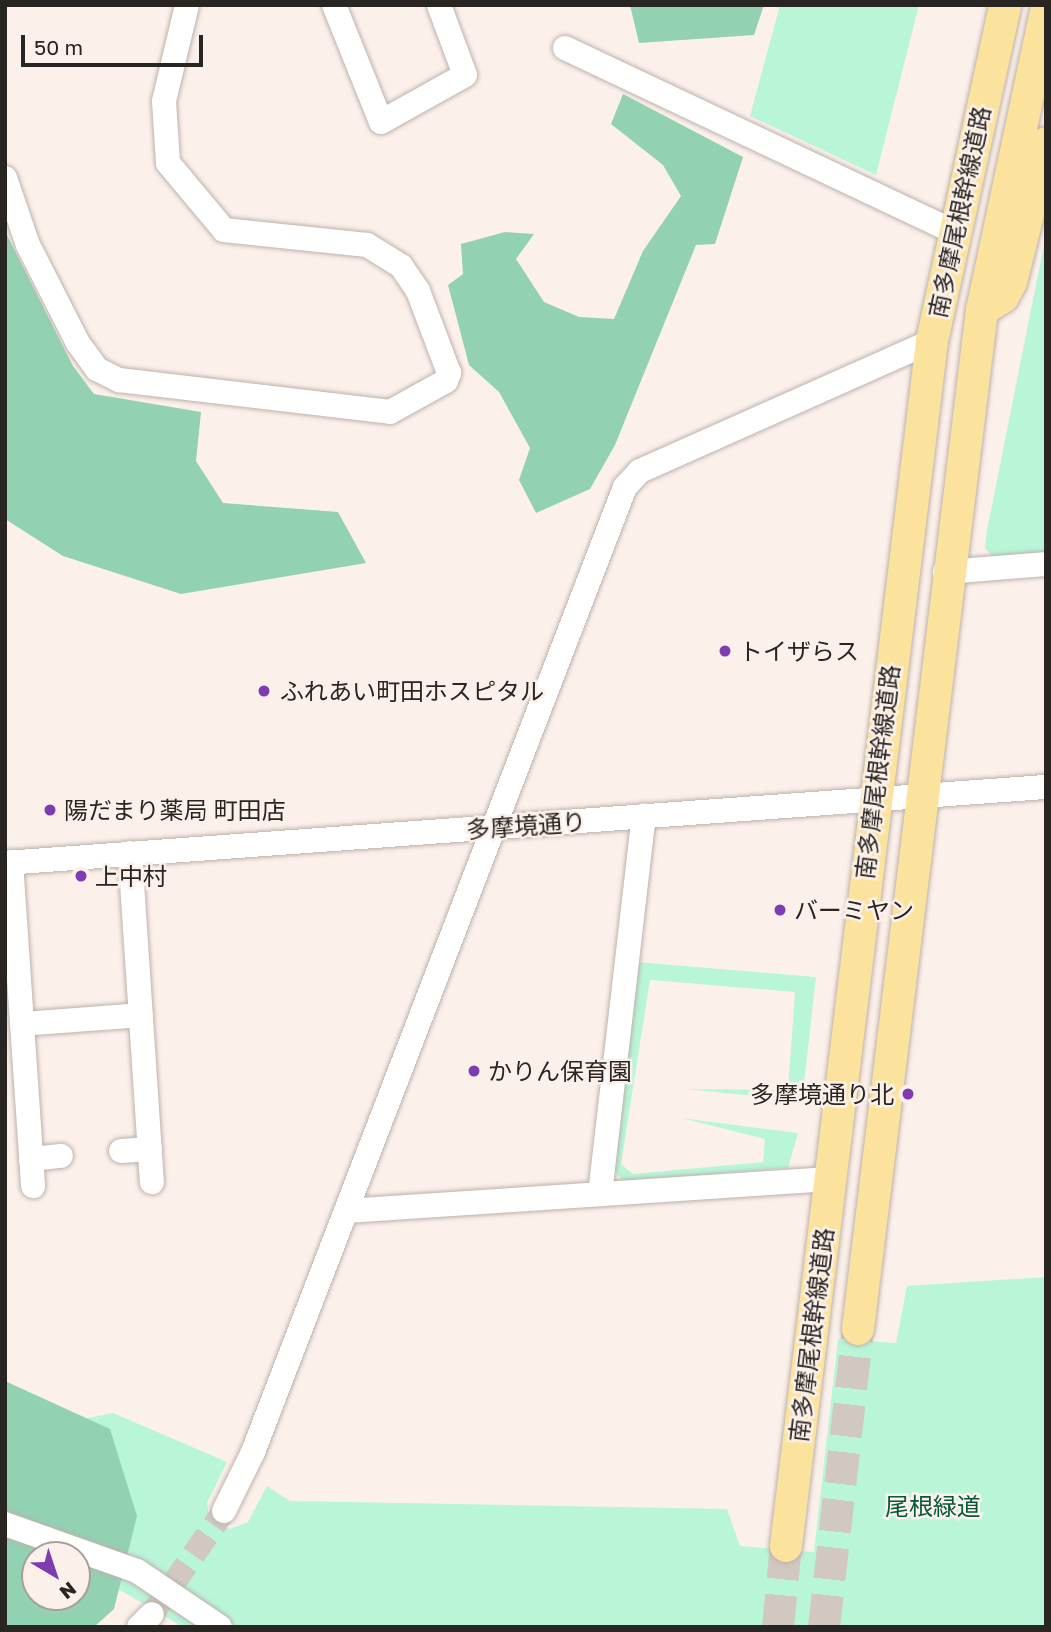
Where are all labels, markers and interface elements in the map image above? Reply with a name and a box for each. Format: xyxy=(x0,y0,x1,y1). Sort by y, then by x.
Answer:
scale bar xyxy=(24,21,206,65)
text: 50 m xyxy=(34,34,83,60)
street label: 南多摩尾根幹線道路 xyxy=(922,103,996,321)
place label: トイザらス xyxy=(739,637,859,665)
marker: トイザらス xyxy=(717,643,733,659)
street label: 南多摩尾根幹線道路 xyxy=(850,663,904,881)
place label: ふれあい町田ホスピタル xyxy=(280,677,544,705)
marker: ふれあい町田ホスピタル xyxy=(254,681,274,701)
place label: 陽だまり薬局 町田店 xyxy=(64,796,286,824)
marker: 陽だまり薬局 町田店 xyxy=(42,802,58,818)
street label: 多摩境通り xyxy=(465,806,587,844)
place label: 上中村 xyxy=(95,862,167,890)
marker: 上中村 xyxy=(73,868,89,884)
place label: バーミヤン xyxy=(794,896,914,924)
marker: バーミヤン xyxy=(772,902,788,918)
place label: かりん保育園 xyxy=(488,1057,632,1085)
marker: かりん保育園 xyxy=(466,1063,482,1079)
place label: 多摩境通り北 xyxy=(750,1080,894,1108)
marker: 多摩境通り北 xyxy=(900,1086,916,1102)
street label: 南多摩尾根幹線道路 xyxy=(784,1226,838,1444)
park label: 尾根緑道 xyxy=(885,1492,981,1520)
north arrow xyxy=(21,1541,91,1611)
text: N xyxy=(55,1578,81,1605)

